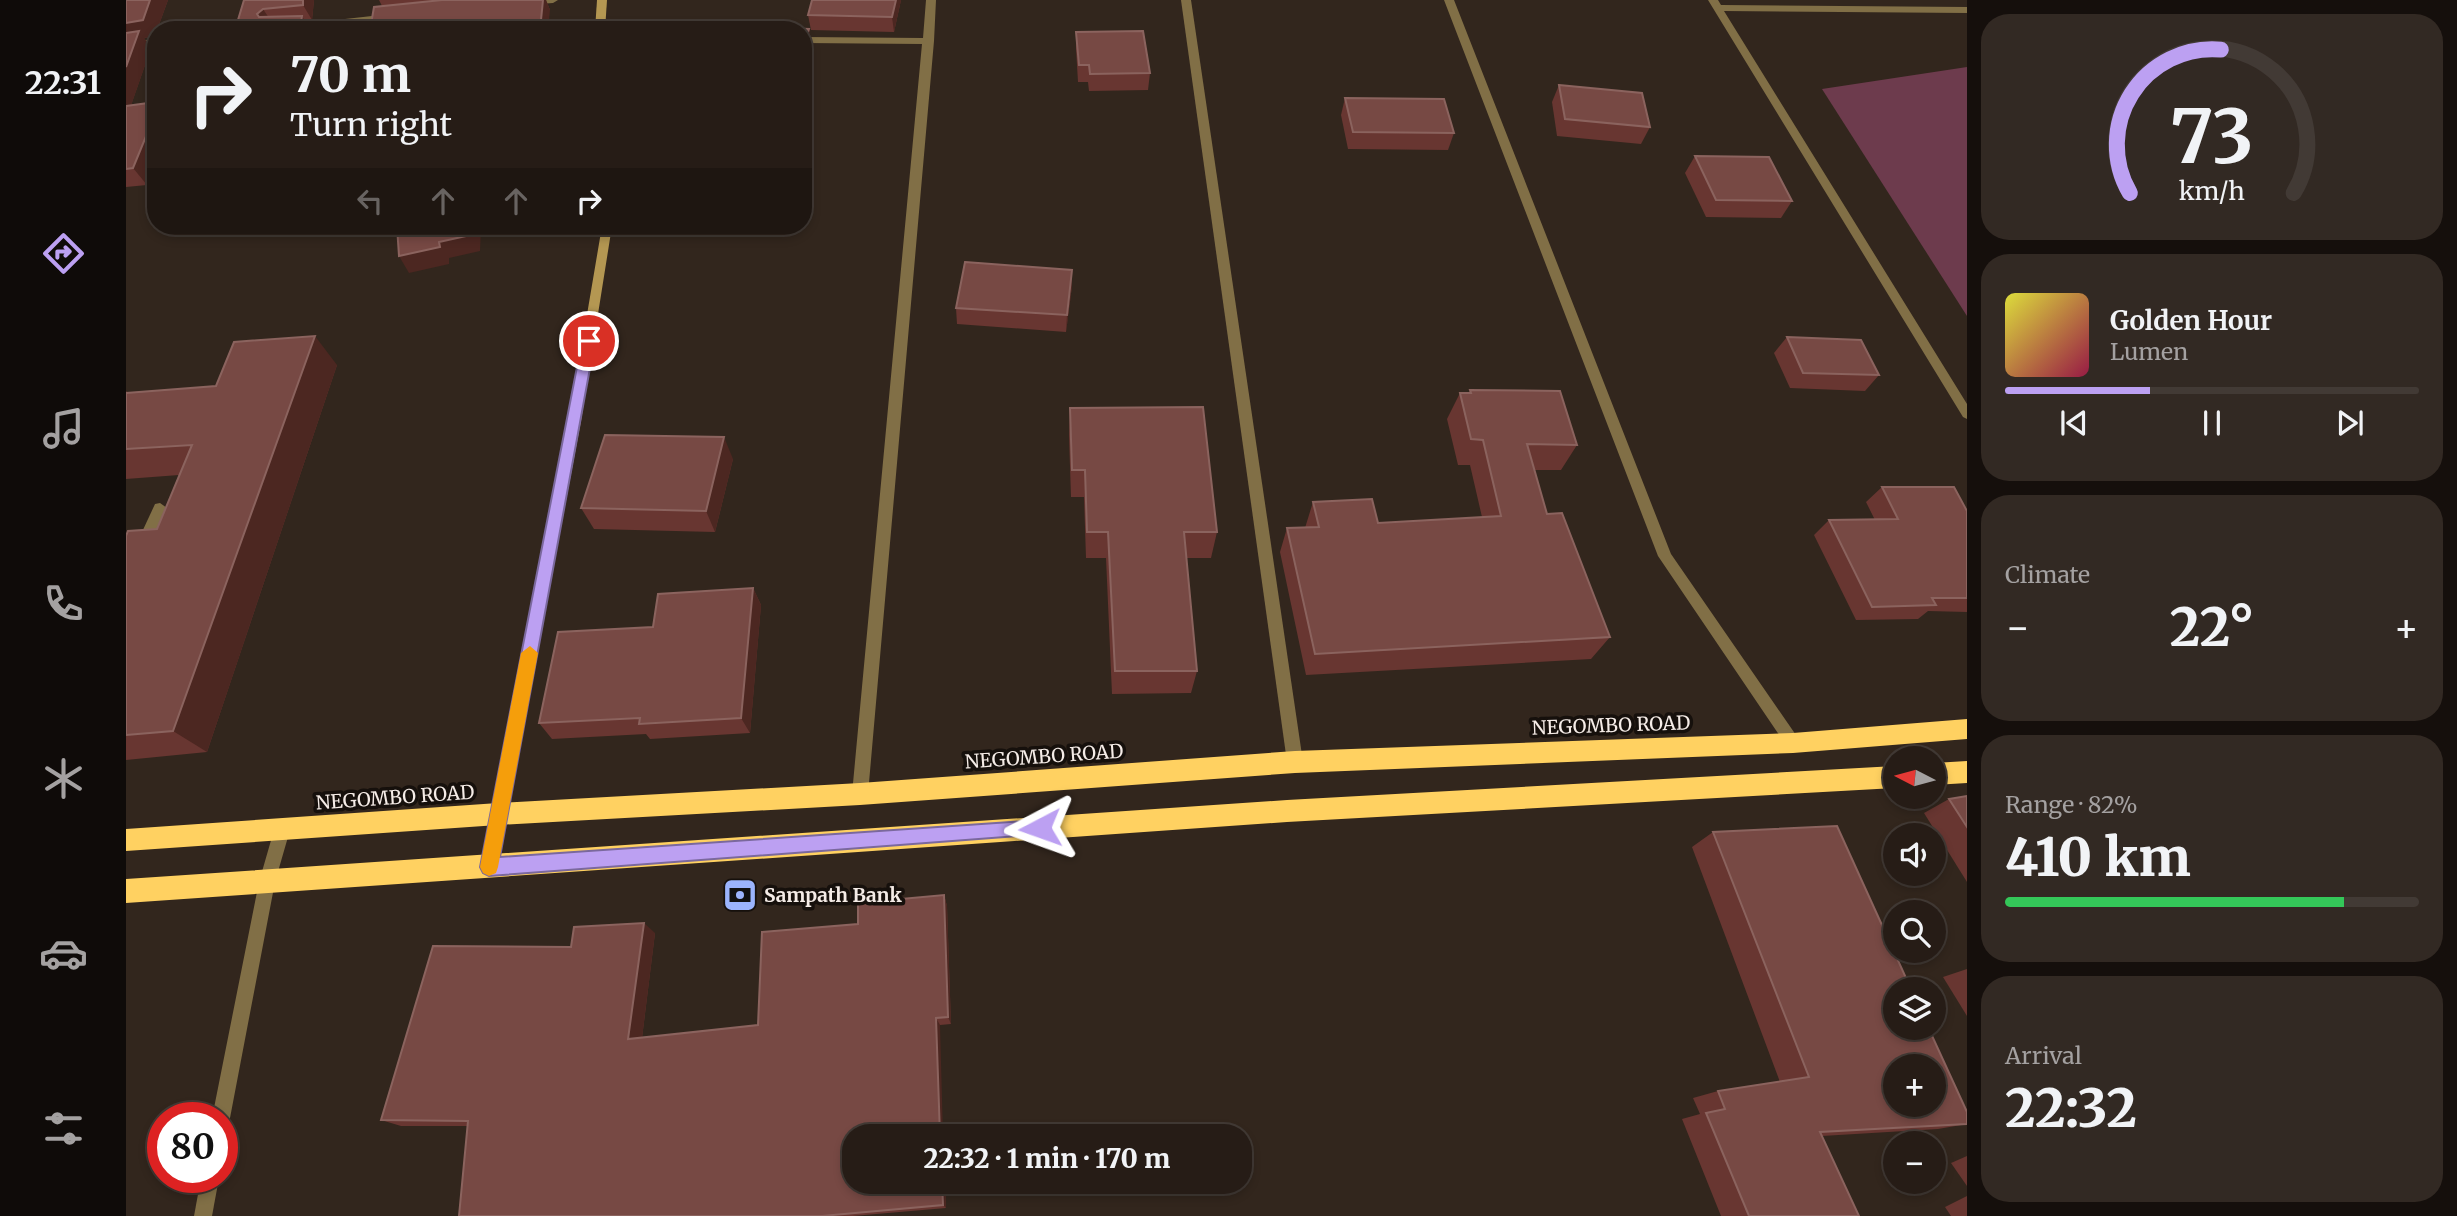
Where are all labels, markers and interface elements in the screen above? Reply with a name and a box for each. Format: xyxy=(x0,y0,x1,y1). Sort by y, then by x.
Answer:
text: 70 m xyxy=(290,44,411,105)
icon: right xyxy=(175,49,266,140)
text: 22:31 xyxy=(25,63,101,103)
text: 73 xyxy=(2170,92,2254,184)
text: Turn right xyxy=(290,105,452,145)
text: km/h xyxy=(2179,175,2245,207)
icon: left xyxy=(351,182,389,220)
icon: ahead xyxy=(424,182,462,220)
icon: ahead xyxy=(497,182,535,220)
icon: right xyxy=(570,182,608,220)
icon: directions xyxy=(39,229,88,278)
text: Golden Hour xyxy=(2110,304,2272,337)
pin xyxy=(559,311,619,371)
icon: arrive xyxy=(570,322,608,360)
text: Lumen xyxy=(2110,337,2188,366)
icon: music xyxy=(39,404,88,453)
icon: previous xyxy=(2055,404,2093,442)
icon: pause xyxy=(2193,404,2231,442)
icon: next xyxy=(2331,404,2369,442)
text: Climate xyxy=(2005,560,2090,589)
icon: phone xyxy=(39,579,88,628)
text: 22° xyxy=(2170,595,2254,660)
text: − xyxy=(2005,604,2030,651)
text: + xyxy=(2394,604,2419,651)
street label: NEGOMBO ROAD xyxy=(1531,710,1691,740)
street label: NEGOMBO ROAD xyxy=(964,738,1124,774)
north arrow xyxy=(1883,746,1946,808)
map controls xyxy=(1883,746,1946,1194)
icon: climate xyxy=(39,754,88,803)
street label: NEGOMBO ROAD xyxy=(315,779,475,815)
text: Range · 82% xyxy=(2005,790,2138,819)
position arrow xyxy=(1003,791,1077,865)
button: sound xyxy=(1883,823,1946,886)
text: 410 km xyxy=(2005,825,2191,890)
bank icon: Sampath Bank xyxy=(721,876,759,914)
place label: Sampath Bank xyxy=(764,883,903,907)
button: search xyxy=(1883,900,1946,963)
icon: car xyxy=(39,929,88,978)
button: layers xyxy=(1883,977,1946,1040)
text: Arrival xyxy=(2005,1041,2082,1070)
button: + xyxy=(1883,1054,1946,1117)
text: 22:32 xyxy=(2005,1076,2137,1141)
speed limit sign: 80 xyxy=(147,1102,238,1193)
icon: filters xyxy=(39,1104,88,1153)
button: − xyxy=(1883,1131,1946,1194)
text: 22:32 · 1 min · 170 m xyxy=(924,1142,1170,1175)

